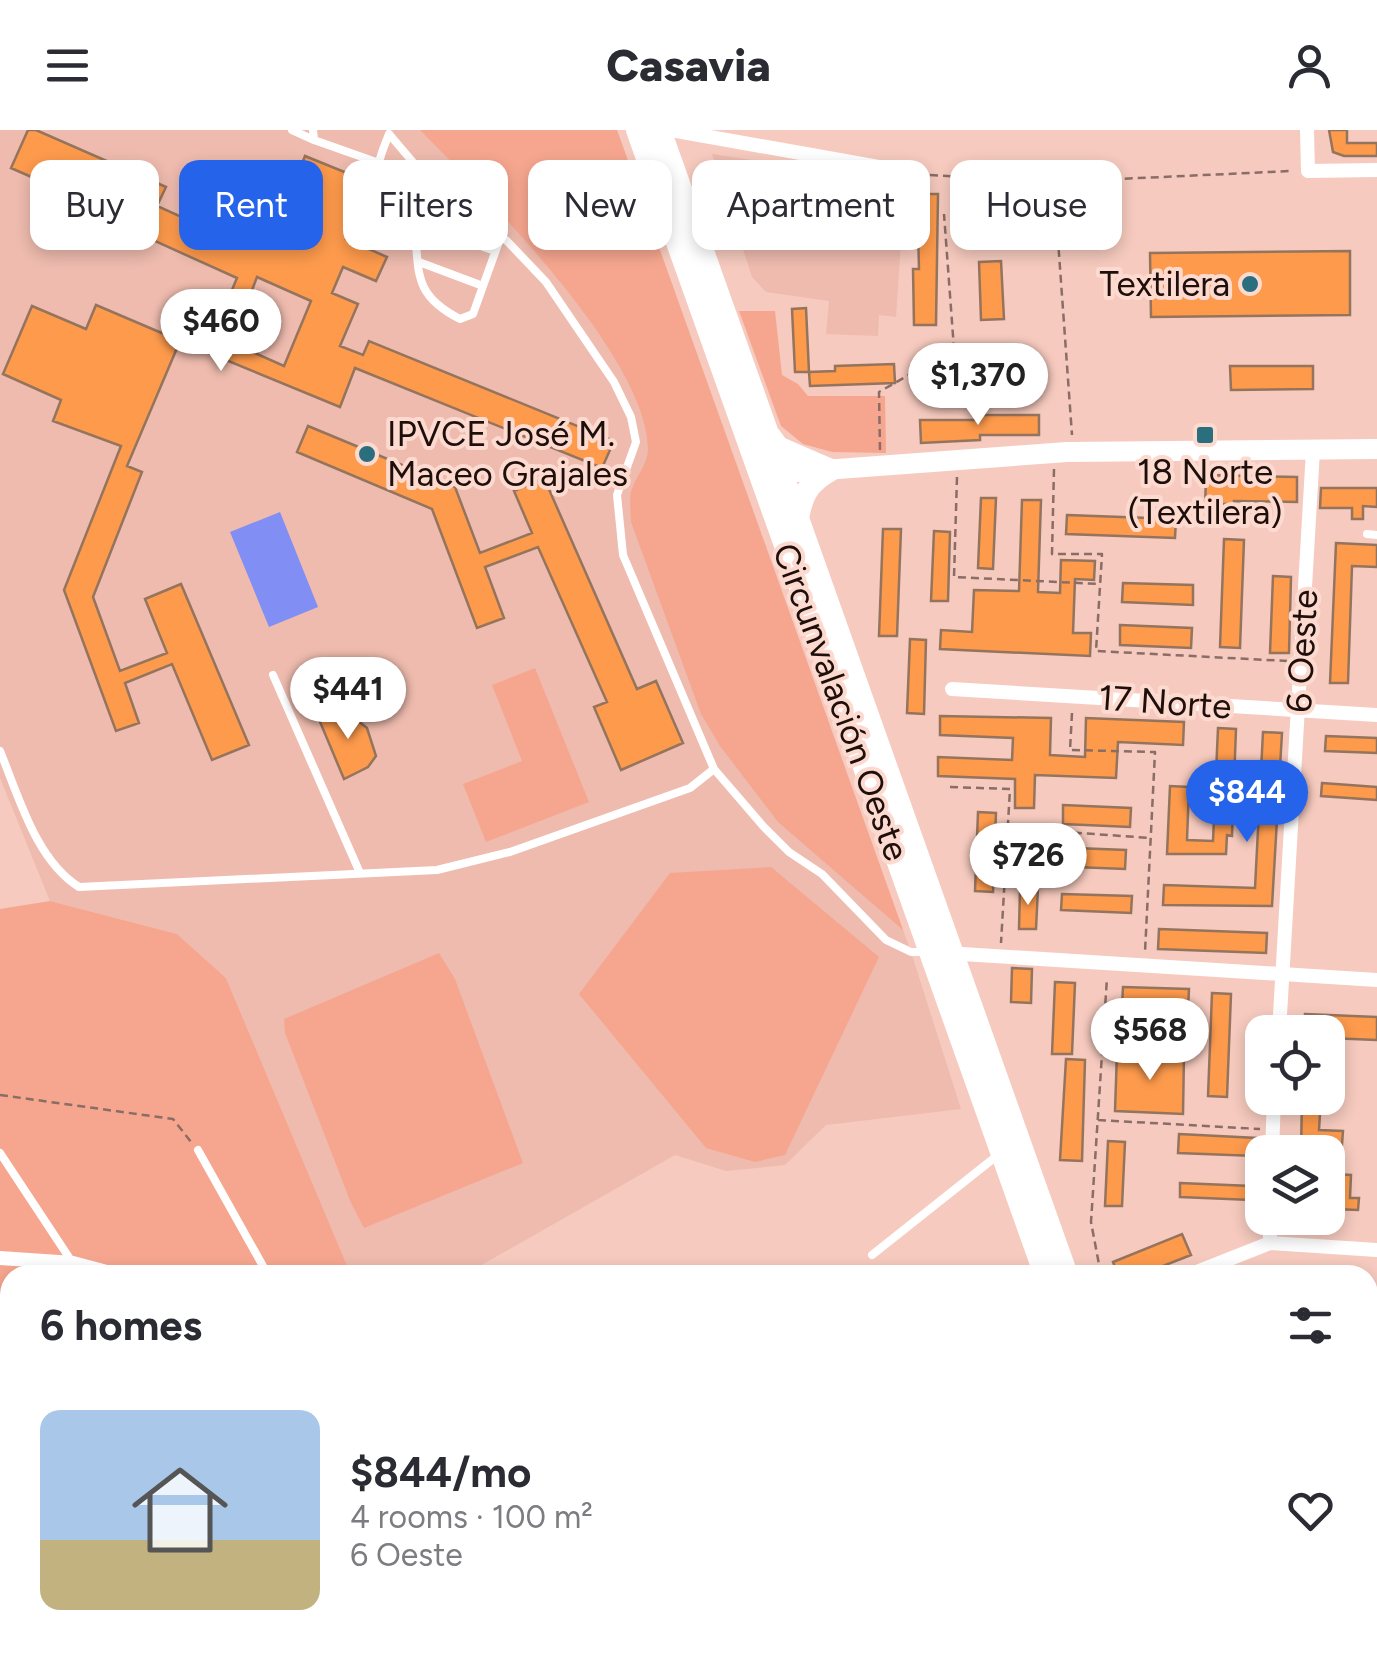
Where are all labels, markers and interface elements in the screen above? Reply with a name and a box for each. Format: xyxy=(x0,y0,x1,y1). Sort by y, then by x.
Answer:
icon: menu xyxy=(40,38,95,93)
text: Casavia xyxy=(606,38,771,92)
icon: person xyxy=(1282,38,1337,93)
chip: Buy xyxy=(30,160,159,250)
chip: Rent xyxy=(179,160,323,250)
chip: Filters xyxy=(343,160,508,250)
chip: New xyxy=(528,160,672,250)
chip: Apartment xyxy=(692,160,930,250)
chip: House xyxy=(950,160,1122,250)
place label: Textilera xyxy=(1099,263,1230,305)
marker: Textilera xyxy=(1239,273,1261,295)
pin: $460 xyxy=(162,289,280,374)
text: $460 xyxy=(182,302,260,340)
pin: $1,370 xyxy=(897,343,1059,428)
text: $1,370 xyxy=(930,356,1026,394)
place label: IPVCE José M. Maceo Grajales xyxy=(387,413,628,495)
marker: 18 Norte (Textilera) xyxy=(1194,424,1216,446)
marker: IPVCE José M. Maceo Grajales xyxy=(356,443,378,465)
place label: 18 Norte (Textilera) xyxy=(1127,451,1283,533)
street label: Circunvalación Oeste xyxy=(764,538,918,866)
street label: 6 Oeste xyxy=(1278,588,1326,714)
pin: $441 xyxy=(289,657,407,742)
text: $441 xyxy=(312,670,384,708)
street label: 17 Norte xyxy=(1097,676,1233,728)
pin: $844 xyxy=(1188,760,1306,845)
text: $844 xyxy=(1208,773,1286,811)
pin: $726 xyxy=(969,823,1087,908)
text: $726 xyxy=(992,836,1064,874)
pin: $568 xyxy=(1091,998,1209,1083)
text: $568 xyxy=(1113,1011,1187,1049)
map controls xyxy=(1245,1015,1345,1235)
button: locate xyxy=(1245,1015,1345,1115)
button: layers xyxy=(1245,1135,1345,1235)
icon: filters xyxy=(1283,1298,1338,1353)
text: 6 homes xyxy=(40,1300,202,1351)
text: $844/mo xyxy=(350,1447,531,1498)
icon: home xyxy=(120,1450,240,1570)
icon: heart xyxy=(1283,1483,1338,1538)
text: 4 rooms · 100 m² xyxy=(350,1498,593,1536)
text: 6 Oeste xyxy=(350,1536,463,1574)

